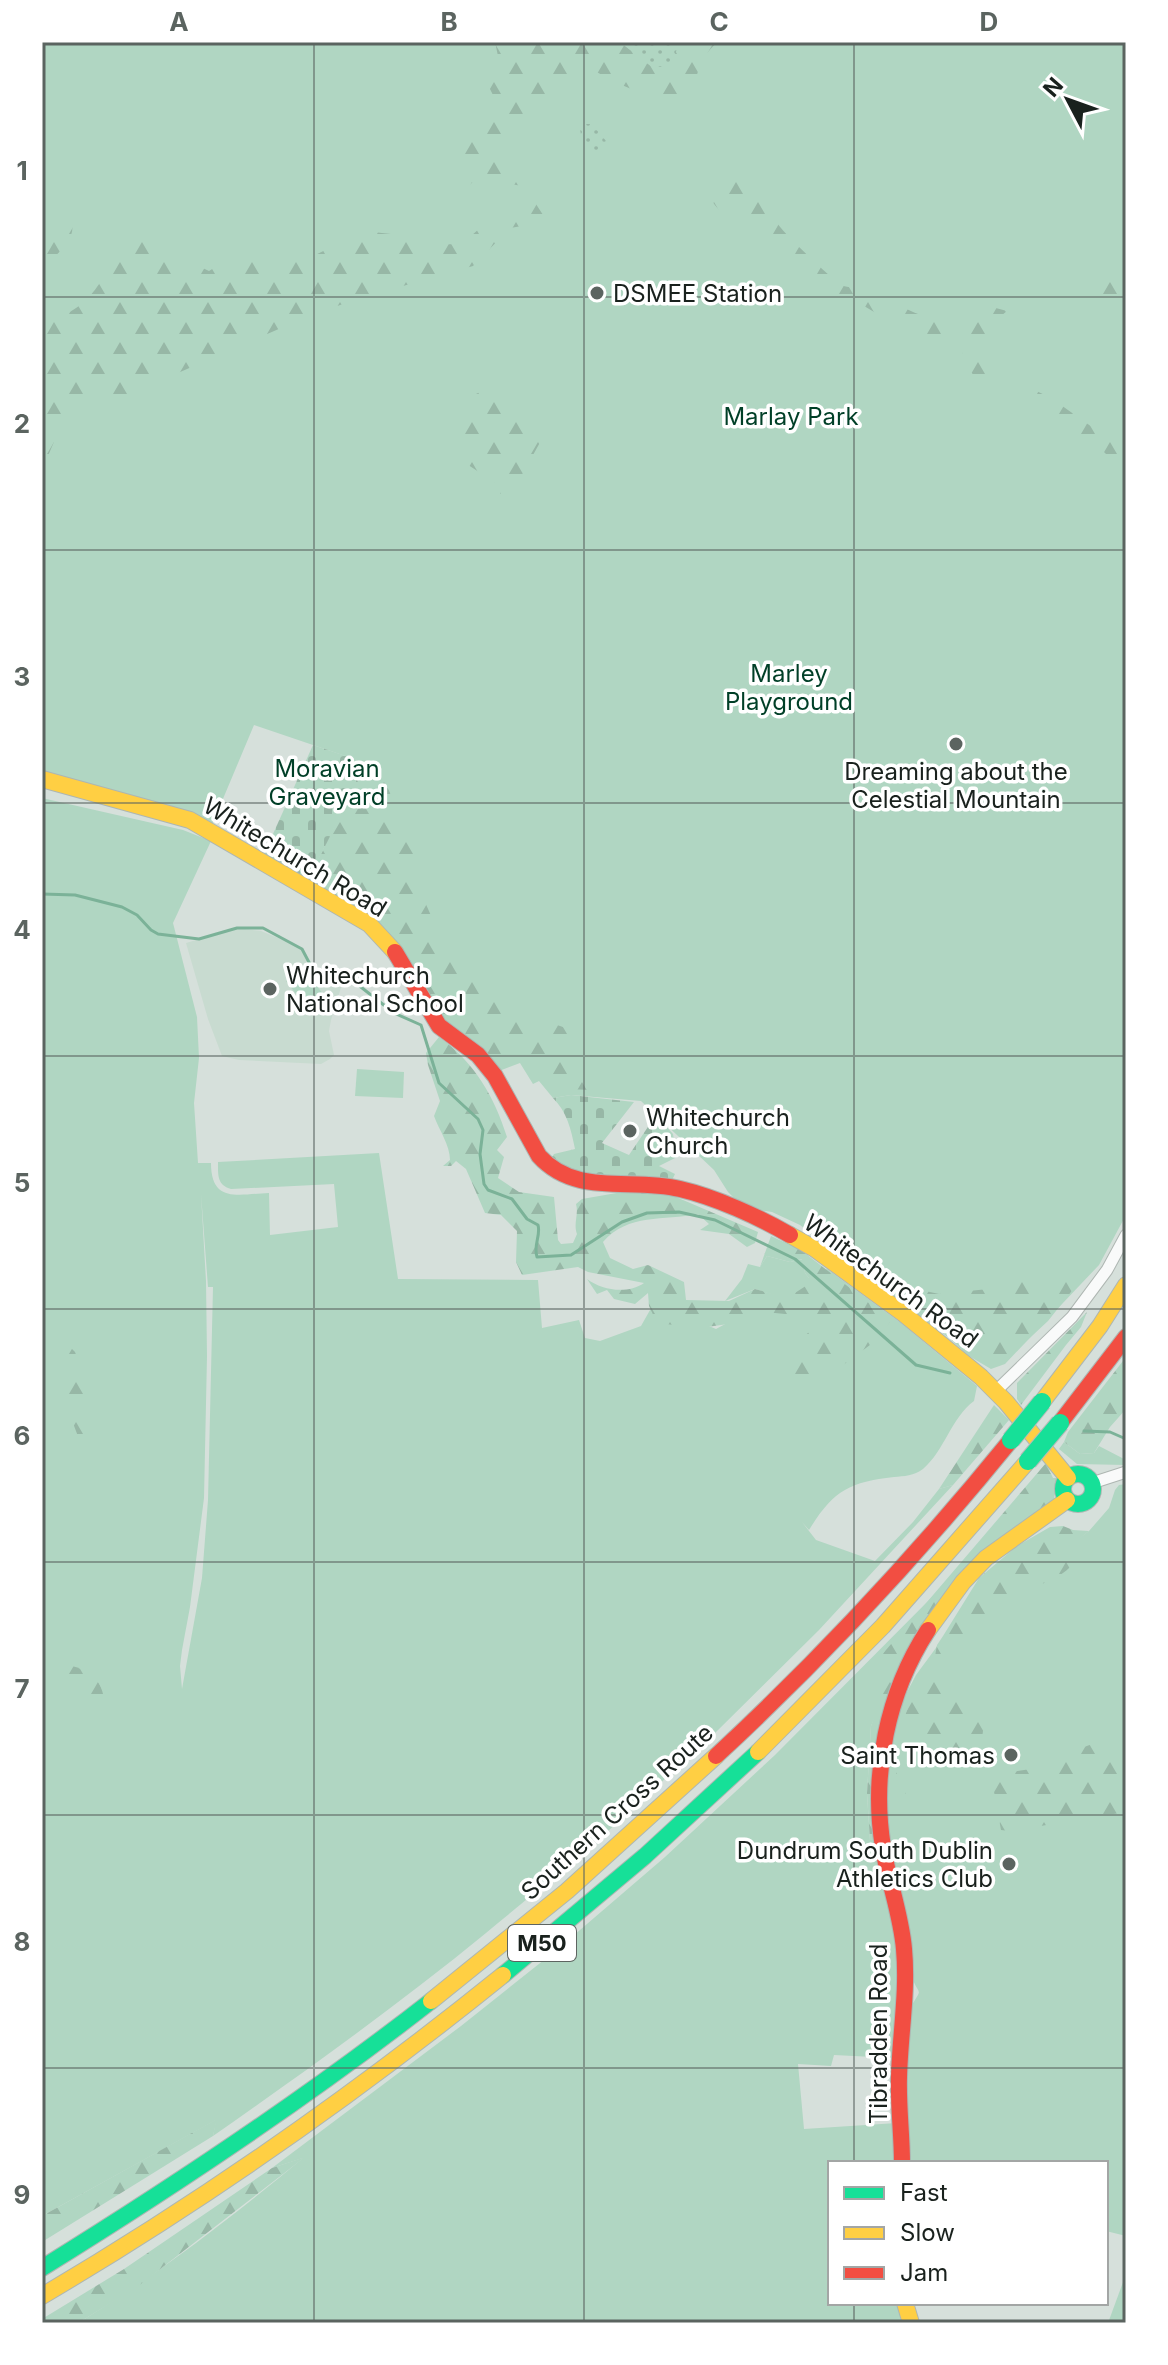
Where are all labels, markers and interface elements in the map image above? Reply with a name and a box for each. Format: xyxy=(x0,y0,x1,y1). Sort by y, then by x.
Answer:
text: A xyxy=(169,6,189,37)
text: B xyxy=(440,6,458,37)
text: C xyxy=(709,6,729,37)
text: D xyxy=(980,6,998,37)
north arrow xyxy=(1028,60,1108,140)
text: N xyxy=(1038,72,1068,102)
text: 1 xyxy=(16,155,28,186)
place label: DSMEE Station xyxy=(613,279,782,308)
marker: DSMEE Station xyxy=(588,284,606,302)
park label: Marlay Park xyxy=(723,402,859,431)
text: 2 xyxy=(14,408,30,439)
park label: Marley Playground xyxy=(725,659,853,716)
text: 3 xyxy=(14,661,30,692)
marker: Dreaming about the Celestial Mountain xyxy=(947,735,965,753)
park label: Moravian Graveyard xyxy=(269,754,385,811)
place label: Dreaming about the Celestial Mountain xyxy=(844,757,1068,814)
street label: Whitechurch Road xyxy=(198,791,392,923)
text: 4 xyxy=(13,914,31,945)
place label: Whitechurch National School xyxy=(286,961,464,1018)
marker: Whitechurch National School xyxy=(261,980,279,998)
place label: Whitechurch Church xyxy=(646,1103,790,1160)
marker: Whitechurch Church xyxy=(621,1122,639,1140)
text: 5 xyxy=(14,1167,30,1198)
street label: Whitechurch Road xyxy=(798,1208,984,1354)
text: 6 xyxy=(14,1420,30,1451)
text: 7 xyxy=(14,1673,30,1704)
street label: Southern Cross Route xyxy=(515,1718,719,1906)
place label: Saint Thomas xyxy=(840,1741,995,1770)
marker: Saint Thomas xyxy=(1002,1746,1020,1764)
place label: Dundrum South Dublin Athletics Club xyxy=(737,1836,993,1893)
marker: Dundrum South Dublin Athletics Club xyxy=(1000,1855,1018,1873)
road number: M50 xyxy=(508,1925,576,1961)
text: 8 xyxy=(14,1926,30,1957)
street label: Tibradden Road xyxy=(864,1944,893,2124)
legend xyxy=(828,2161,1108,2305)
text: Fast xyxy=(900,2178,948,2207)
text: 9 xyxy=(14,2179,30,2210)
text: Slow xyxy=(900,2218,955,2247)
text: Jam xyxy=(900,2258,948,2287)

